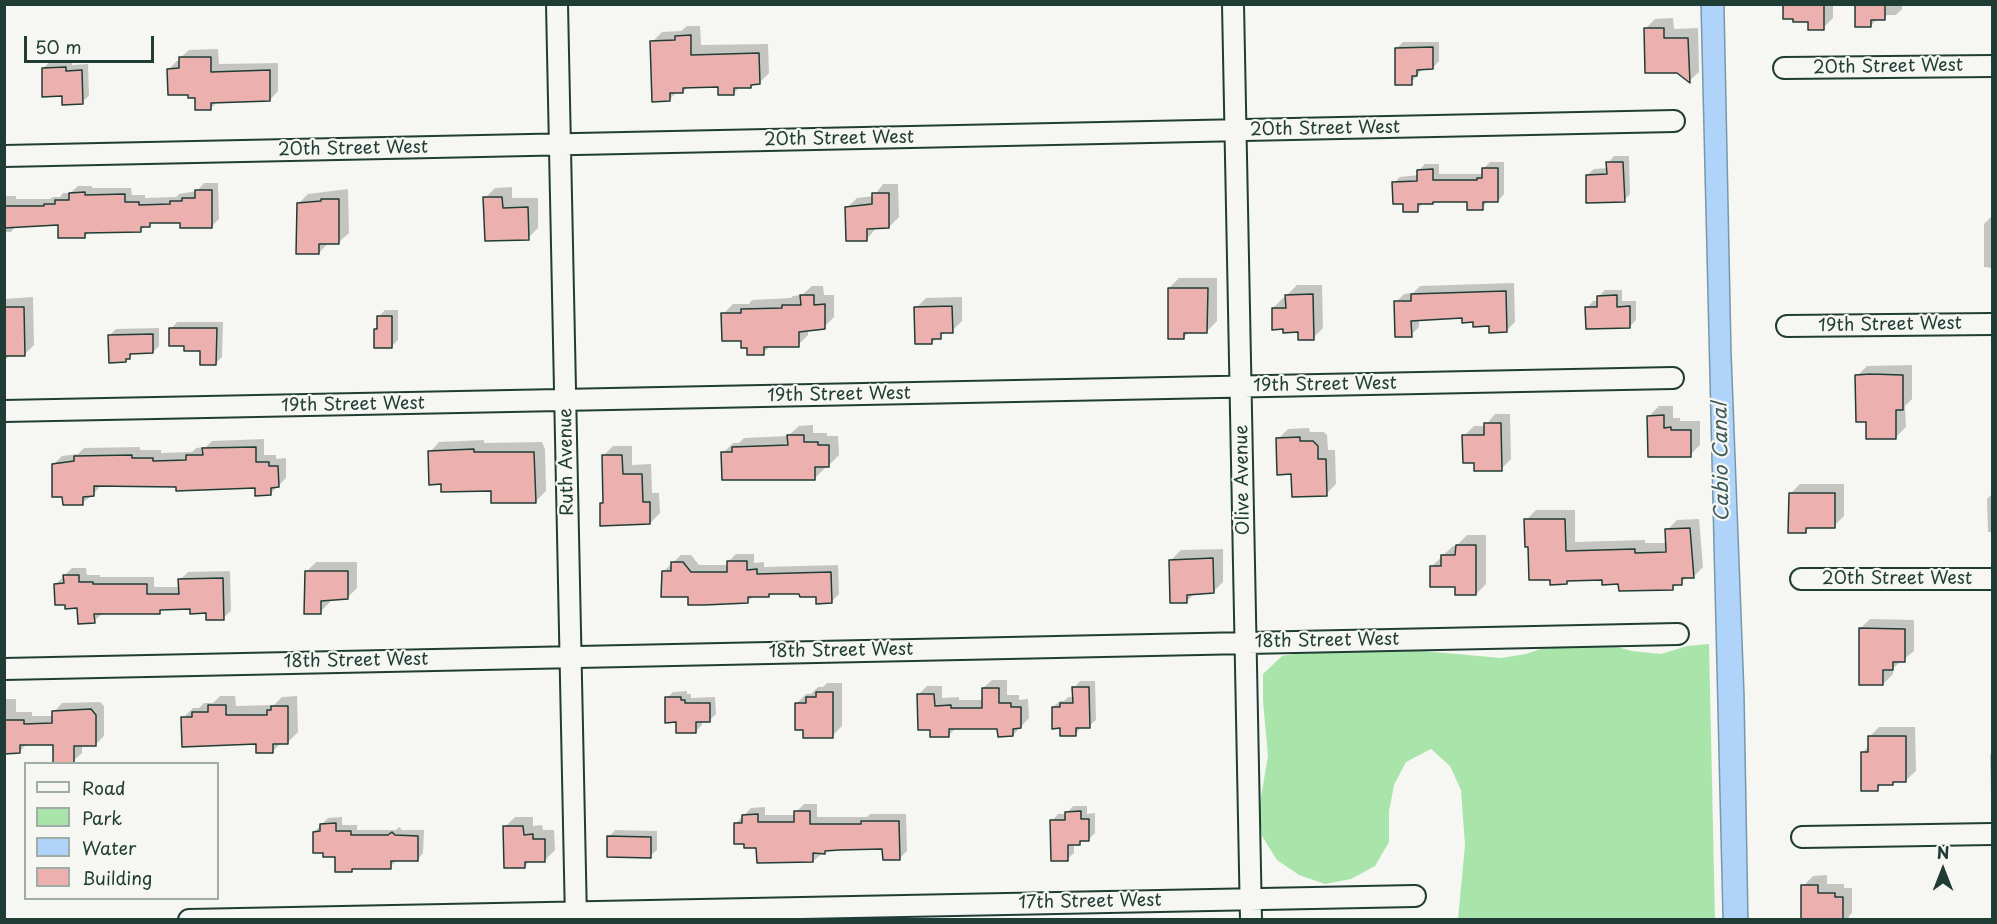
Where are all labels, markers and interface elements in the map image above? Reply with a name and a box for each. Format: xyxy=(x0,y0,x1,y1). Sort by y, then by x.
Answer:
scale bar xyxy=(27,24,158,62)
text: 50 m xyxy=(35,33,82,60)
street label: 20th Street West xyxy=(1813,55,1963,79)
street label: 20th Street West xyxy=(1250,117,1400,141)
street label: 20th Street West xyxy=(764,127,914,151)
street label: 20th Street West xyxy=(278,137,428,161)
street label: 19th Street West xyxy=(1818,313,1962,337)
street label: 19th Street West xyxy=(1253,373,1397,397)
street label: 19th Street West xyxy=(767,383,911,407)
street label: 19th Street West xyxy=(281,393,425,417)
water label: Cabio Canal xyxy=(1709,402,1735,522)
street label: Ruth Avenue xyxy=(555,408,579,516)
street label: Olive Avenue xyxy=(1231,425,1255,535)
street label: 20th Street West xyxy=(1822,568,1972,590)
street label: 18th Street West xyxy=(1254,629,1400,653)
street label: 18th Street West xyxy=(768,639,914,663)
street label: 18th Street West xyxy=(283,649,429,673)
legend xyxy=(24,762,219,900)
text: Road xyxy=(82,774,126,801)
text: Park xyxy=(82,804,122,831)
text: Water xyxy=(82,834,136,861)
north arrow xyxy=(1913,840,1973,900)
text: N xyxy=(1937,840,1949,864)
text: Building xyxy=(82,864,152,891)
street label: 17th Street West xyxy=(1018,890,1162,914)

